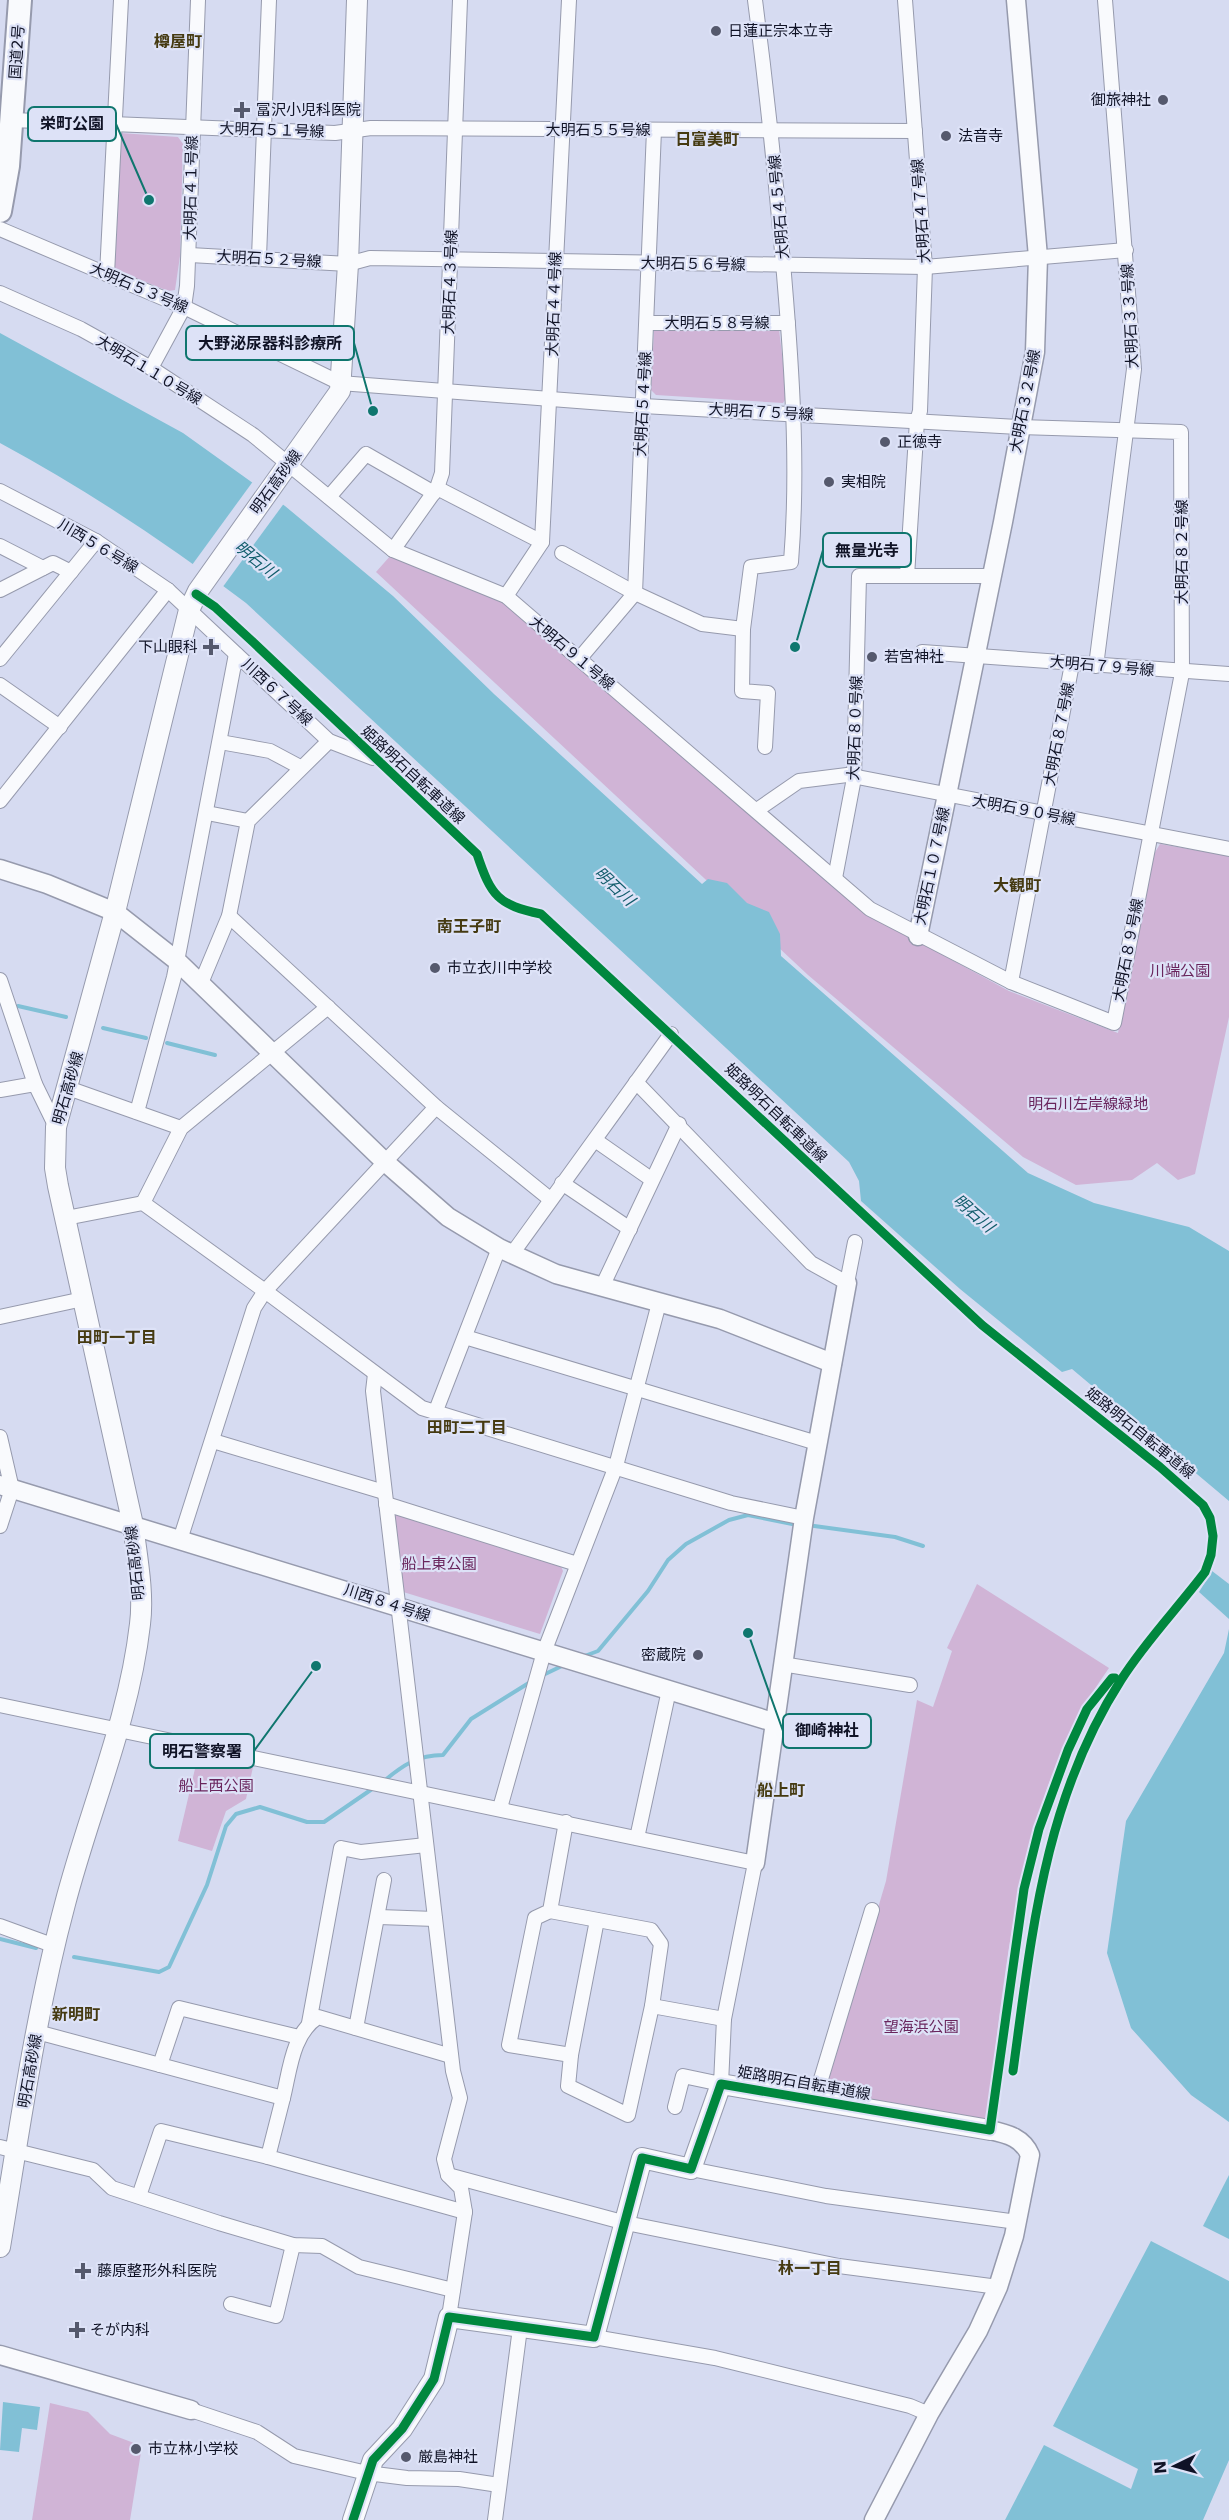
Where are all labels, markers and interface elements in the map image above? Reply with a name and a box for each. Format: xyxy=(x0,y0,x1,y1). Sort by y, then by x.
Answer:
place label: 日蓮正宗本立寺 xyxy=(728,22,833,40)
street label: 国道2号 xyxy=(6,24,28,80)
marker: 日蓮正宗本立寺 xyxy=(709,24,723,38)
district label: 樽屋町 xyxy=(154,32,202,51)
place label: 御旅神社 xyxy=(1091,91,1151,109)
marker: 御旅神社 xyxy=(1156,93,1170,107)
marker: 冨沢小児科医院 xyxy=(233,101,251,119)
place label: 冨沢小児科医院 xyxy=(256,101,361,119)
callout: 栄町公園 xyxy=(28,107,116,141)
text: 栄町公園 xyxy=(40,114,104,133)
street label: 大明石５１号線 xyxy=(219,119,325,141)
street label: 大明石５５号線 xyxy=(545,121,651,139)
place label: 法音寺 xyxy=(958,127,1003,145)
marker: 法音寺 xyxy=(939,129,953,143)
district label: 日富美町 xyxy=(675,130,739,149)
street label: 大明石４１号線 xyxy=(181,135,201,241)
street label: 大明石４５号線 xyxy=(765,154,793,260)
street label: 大明石４７号線 xyxy=(908,158,934,264)
street label: 大明石４３号線 xyxy=(439,229,461,335)
street label: 大明石５２号線 xyxy=(216,247,322,271)
street label: 大明石４４号線 xyxy=(543,251,565,357)
street label: 大明石５６号線 xyxy=(640,254,746,274)
street label: 大明石５３号線 xyxy=(87,259,191,317)
street label: 大明石３３号線 xyxy=(1118,263,1142,369)
street label: 大明石５８号線 xyxy=(664,314,770,332)
callout: 大野泌尿器科診療所 xyxy=(186,326,354,360)
street label: 大明石１１０号線 xyxy=(93,331,205,409)
text: 大野泌尿器科診療所 xyxy=(198,334,342,353)
street label: 大明石３２号線 xyxy=(1006,348,1044,454)
street label: 大明石５４号線 xyxy=(631,351,655,457)
street label: 大明石７５号線 xyxy=(708,400,814,424)
place label: 正徳寺 xyxy=(897,433,942,451)
marker: 正徳寺 xyxy=(878,435,892,449)
street label: 明石高砂線 xyxy=(247,446,305,518)
place label: 実相院 xyxy=(841,473,886,491)
marker: 実相院 xyxy=(822,475,836,489)
street label: 大明石８２号線 xyxy=(1173,499,1191,605)
street label: 川西５６号線 xyxy=(55,515,141,577)
callout: 無量光寺 xyxy=(823,533,911,567)
water label: 明石川 xyxy=(231,537,282,583)
text: 無量光寺 xyxy=(835,541,899,560)
street label: 大明石９１号線 xyxy=(526,612,618,694)
place label: 下山眼科 xyxy=(138,638,198,656)
marker: 下山眼科 xyxy=(202,638,220,656)
place label: 若宮神社 xyxy=(884,648,944,666)
marker: 若宮神社 xyxy=(865,650,879,664)
street label: 大明石７９号線 xyxy=(1049,652,1155,680)
street label: 川西６７号線 xyxy=(238,655,316,729)
street label: 大明石８０号線 xyxy=(844,675,866,781)
street label: 大明石８７号線 xyxy=(1040,681,1078,787)
street label: 姫路明石自転車道線 xyxy=(357,722,469,828)
street label: 大明石９０号線 xyxy=(971,791,1077,829)
street label: 大明石１０７号線 xyxy=(911,805,953,927)
water label: 明石川 xyxy=(591,863,640,911)
district label: 大観町 xyxy=(993,876,1041,895)
street label: 大明石８９号線 xyxy=(1109,897,1147,1003)
district label: 南王子町 xyxy=(437,917,501,936)
place label: 市立衣川中学校 xyxy=(447,959,552,977)
marker: 市立衣川中学校 xyxy=(428,961,442,975)
park label: 川端公園 xyxy=(1150,962,1210,980)
street label: 明石高砂線 xyxy=(49,1049,87,1127)
street label: 姫路明石自転車道線 xyxy=(721,1060,831,1166)
park label: 明石川左岸線緑地 xyxy=(1028,1095,1148,1113)
water label: 明石川 xyxy=(949,1190,1000,1238)
district label: 田町一丁目 xyxy=(77,1328,157,1347)
street label: 姫路明石自転車道線 xyxy=(1082,1384,1198,1482)
district label: 田町二丁目 xyxy=(427,1418,507,1437)
street label: 明石高砂線 xyxy=(122,1525,148,1601)
park label: 船上東公園 xyxy=(401,1555,477,1573)
street label: 川西８４号線 xyxy=(341,1581,433,1625)
place label: 密蔵院 xyxy=(641,1646,686,1664)
marker: 密蔵院 xyxy=(691,1648,705,1662)
callout: 御崎神社 xyxy=(783,1714,871,1748)
text: 御崎神社 xyxy=(795,1721,859,1740)
callout: 明石警察署 xyxy=(150,1734,254,1768)
text: 明石警察署 xyxy=(162,1742,242,1761)
park label: 船上西公園 xyxy=(178,1777,254,1795)
district label: 船上町 xyxy=(757,1781,805,1800)
district label: 新明町 xyxy=(52,2005,100,2024)
park label: 望海浜公園 xyxy=(883,2018,959,2036)
street label: 明石高砂線 xyxy=(15,2032,45,2110)
street label: 姫路明石自転車道線 xyxy=(736,2062,872,2104)
district label: 林一丁目 xyxy=(778,2259,842,2278)
marker: 藤原整形外科医院 xyxy=(74,2262,92,2280)
place label: 藤原整形外科医院 xyxy=(97,2262,217,2280)
marker: そが内科 xyxy=(68,2321,86,2339)
place label: そが内科 xyxy=(90,2321,150,2339)
north arrow xyxy=(1145,2436,1205,2496)
place label: 市立林小学校 xyxy=(148,2440,238,2458)
marker: 市立林小学校 xyxy=(129,2442,143,2456)
place label: 厳島神社 xyxy=(418,2448,478,2466)
marker: 厳島神社 xyxy=(399,2450,413,2464)
text: N xyxy=(1151,2460,1171,2475)

